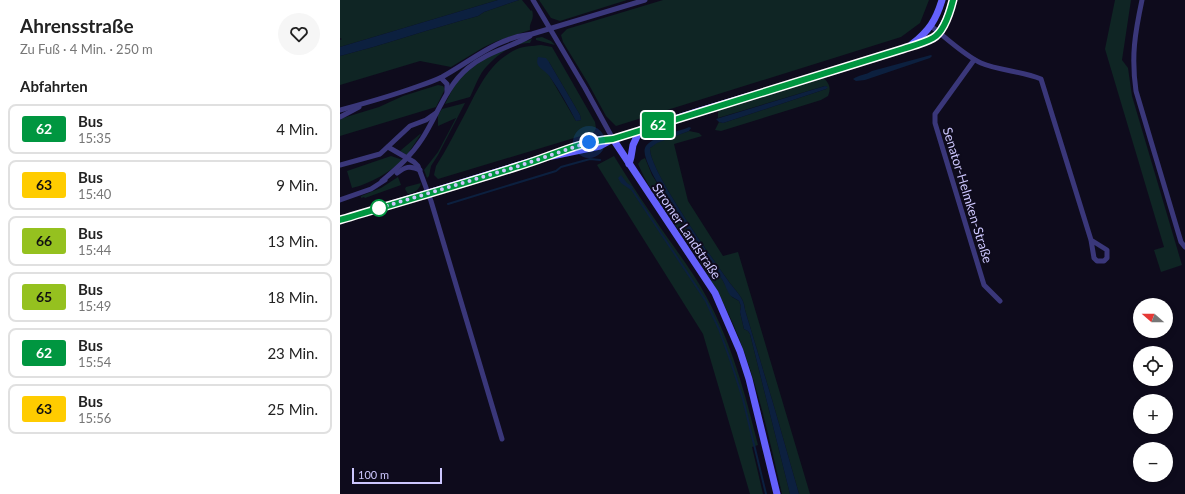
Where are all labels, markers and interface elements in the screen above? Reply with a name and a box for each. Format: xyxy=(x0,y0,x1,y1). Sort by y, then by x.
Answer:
button: heart xyxy=(278,13,320,55)
text: Ahrensstraße xyxy=(20,14,134,37)
text: Zu Fuß · 4 Min. · 250 m xyxy=(20,41,153,57)
text: Abfahrten xyxy=(20,77,88,95)
text: Bus xyxy=(78,112,103,130)
line badge: 62 xyxy=(640,112,676,138)
text: 62 xyxy=(650,116,666,133)
text: 62 xyxy=(36,120,52,137)
text: 4 Min. xyxy=(276,120,318,138)
street label: Senator-Helmken-Straße xyxy=(940,125,996,265)
text: 15:35 xyxy=(78,130,111,146)
your location xyxy=(579,132,599,152)
text: Bus xyxy=(78,168,103,186)
text: 63 xyxy=(36,176,52,193)
text: 9 Min. xyxy=(276,176,318,194)
street label: Stromer Landstraße xyxy=(649,180,725,282)
text: 15:40 xyxy=(78,186,111,202)
unlabelled marker xyxy=(370,199,388,217)
text: Bus xyxy=(78,224,103,242)
text: 66 xyxy=(36,232,52,249)
text: 13 Min. xyxy=(267,232,318,250)
text: 15:44 xyxy=(78,242,111,258)
text: Bus xyxy=(78,280,103,298)
text: 65 xyxy=(36,288,52,305)
text: 18 Min. xyxy=(267,288,318,306)
text: 15:49 xyxy=(78,298,111,314)
north arrow xyxy=(1133,298,1173,338)
map controls xyxy=(1133,298,1173,482)
text: Bus xyxy=(78,336,103,354)
text: 62 xyxy=(36,344,52,361)
text: 23 Min. xyxy=(267,344,318,362)
button: locate xyxy=(1133,346,1173,386)
text: 15:54 xyxy=(78,354,111,370)
text: Bus xyxy=(78,392,103,410)
button: + xyxy=(1133,394,1173,434)
text: 63 xyxy=(36,400,52,417)
text: 25 Min. xyxy=(267,400,318,418)
text: 15:56 xyxy=(78,410,111,426)
button: − xyxy=(1133,442,1173,482)
scale bar xyxy=(352,466,442,485)
text: 100 m xyxy=(358,468,389,481)

